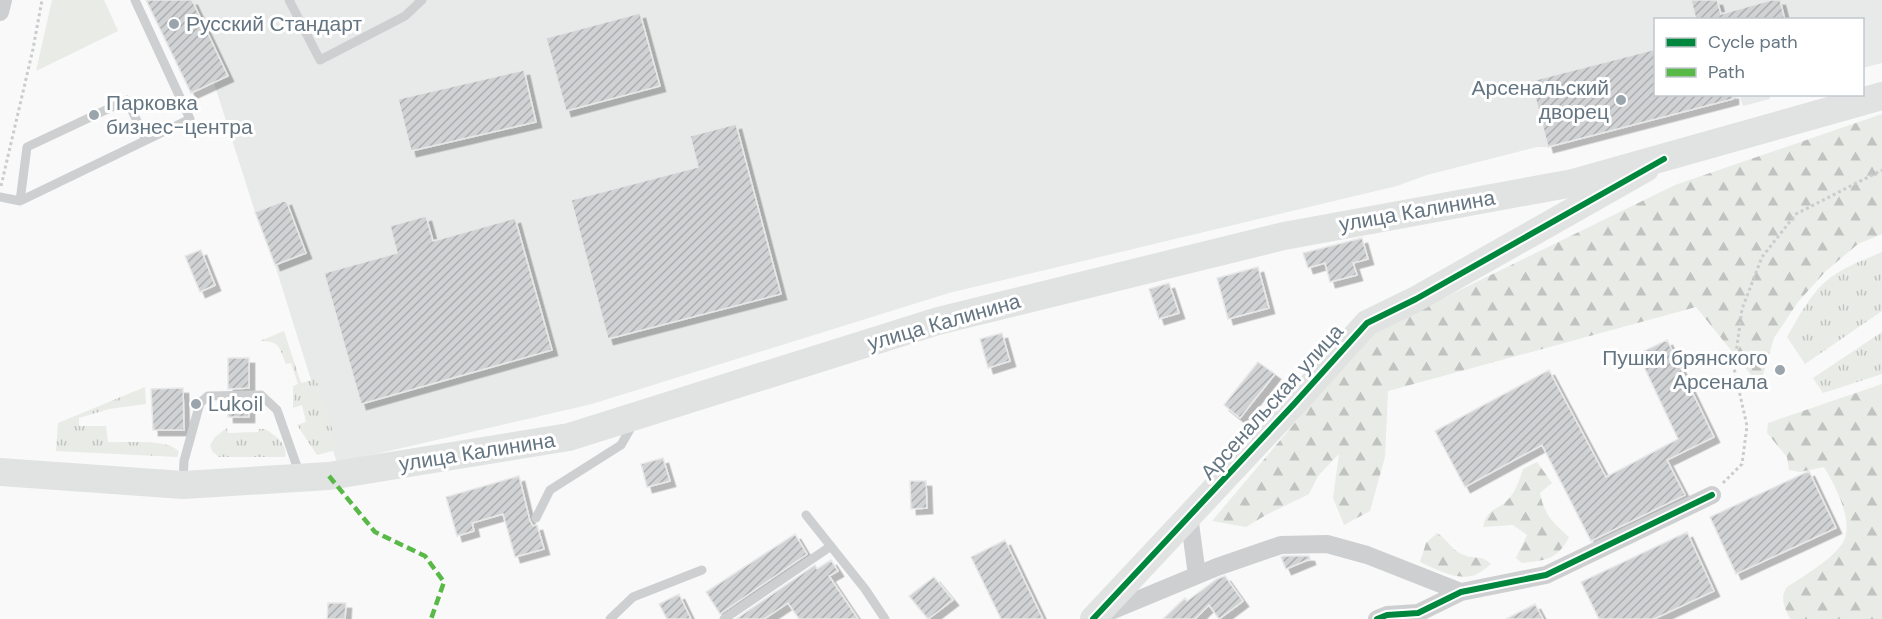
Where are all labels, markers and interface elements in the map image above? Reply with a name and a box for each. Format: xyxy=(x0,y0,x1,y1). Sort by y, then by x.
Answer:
place label: Русский Стандарт xyxy=(186,10,362,38)
marker: Русский Стандарт xyxy=(167,17,181,31)
legend xyxy=(1654,18,1864,96)
text: Cycle path xyxy=(1708,30,1798,54)
text: Path xyxy=(1708,60,1745,84)
place label: Арсенальский дворец xyxy=(1472,74,1609,126)
place label: Парковка бизнес-центра xyxy=(106,89,253,141)
marker: Арсенальский дворец xyxy=(1614,93,1628,107)
marker: Парковка бизнес-центра xyxy=(87,108,101,122)
street label: улица Калинина xyxy=(1337,183,1497,238)
street label: улица Калинина xyxy=(864,287,1024,357)
street label: Арсенальская улица xyxy=(1194,318,1350,486)
place label: Пушки брянского Арсенала xyxy=(1602,344,1768,396)
marker: Пушки брянского Арсенала xyxy=(1773,363,1787,377)
place label: Lukoil xyxy=(208,390,263,418)
marker: Lukoil xyxy=(189,397,203,411)
street label: улица Калинина xyxy=(397,426,557,478)

